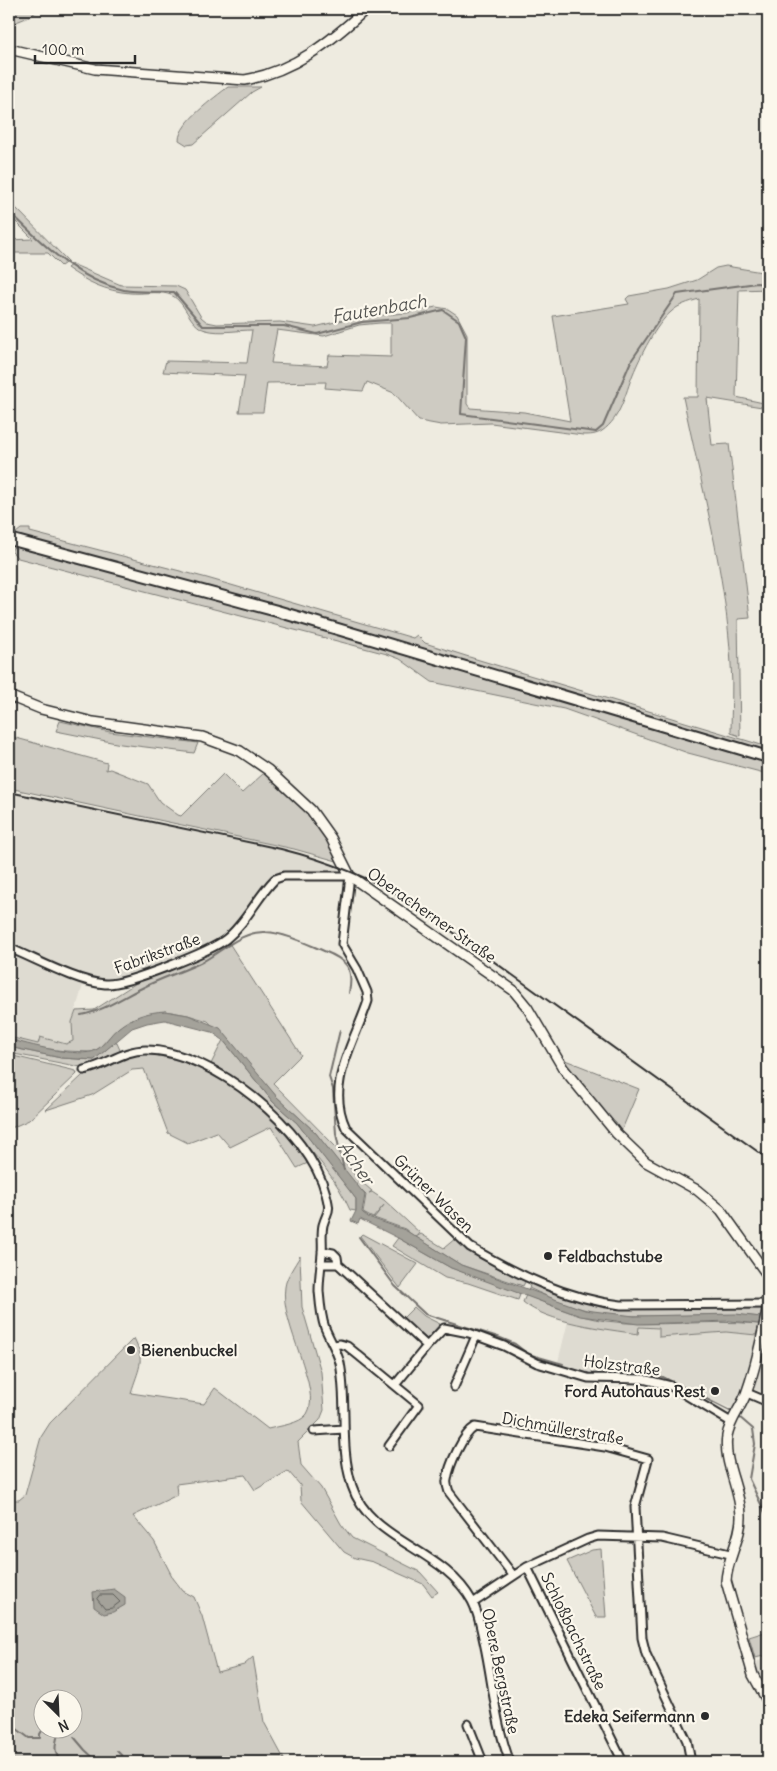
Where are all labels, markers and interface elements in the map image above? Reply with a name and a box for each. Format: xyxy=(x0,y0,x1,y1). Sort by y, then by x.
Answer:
scale bar xyxy=(35,32,135,64)
text: 100 m xyxy=(42,40,84,59)
water label: Fautenbach xyxy=(330,289,429,328)
street label: Oberacherner Straße xyxy=(364,863,500,967)
street label: Fabrikstraße xyxy=(111,928,203,978)
water label: Acher xyxy=(333,1136,381,1191)
street label: Grüner Wasen xyxy=(390,1150,478,1236)
place label: Feldbachstube xyxy=(558,1246,663,1266)
marker: Feldbachstube xyxy=(542,1250,554,1262)
place label: Bienenbuckel xyxy=(141,1340,237,1360)
marker: Bienenbuckel xyxy=(125,1344,137,1356)
street label: Holzstraße xyxy=(582,1350,662,1380)
place label: Ford Autohaus Rest xyxy=(564,1381,706,1401)
marker: Ford Autohaus Rest xyxy=(709,1385,721,1397)
street label: Dichmüllerstraße xyxy=(500,1407,626,1449)
street label: Schloßbachstraße xyxy=(537,1569,611,1693)
street label: Obere Bergstraße xyxy=(478,1606,524,1736)
north arrow xyxy=(32,1688,82,1738)
place label: Edeka Seifermann xyxy=(564,1706,695,1726)
marker: Edeka Seifermann xyxy=(699,1710,711,1722)
text: N xyxy=(55,1716,71,1736)

